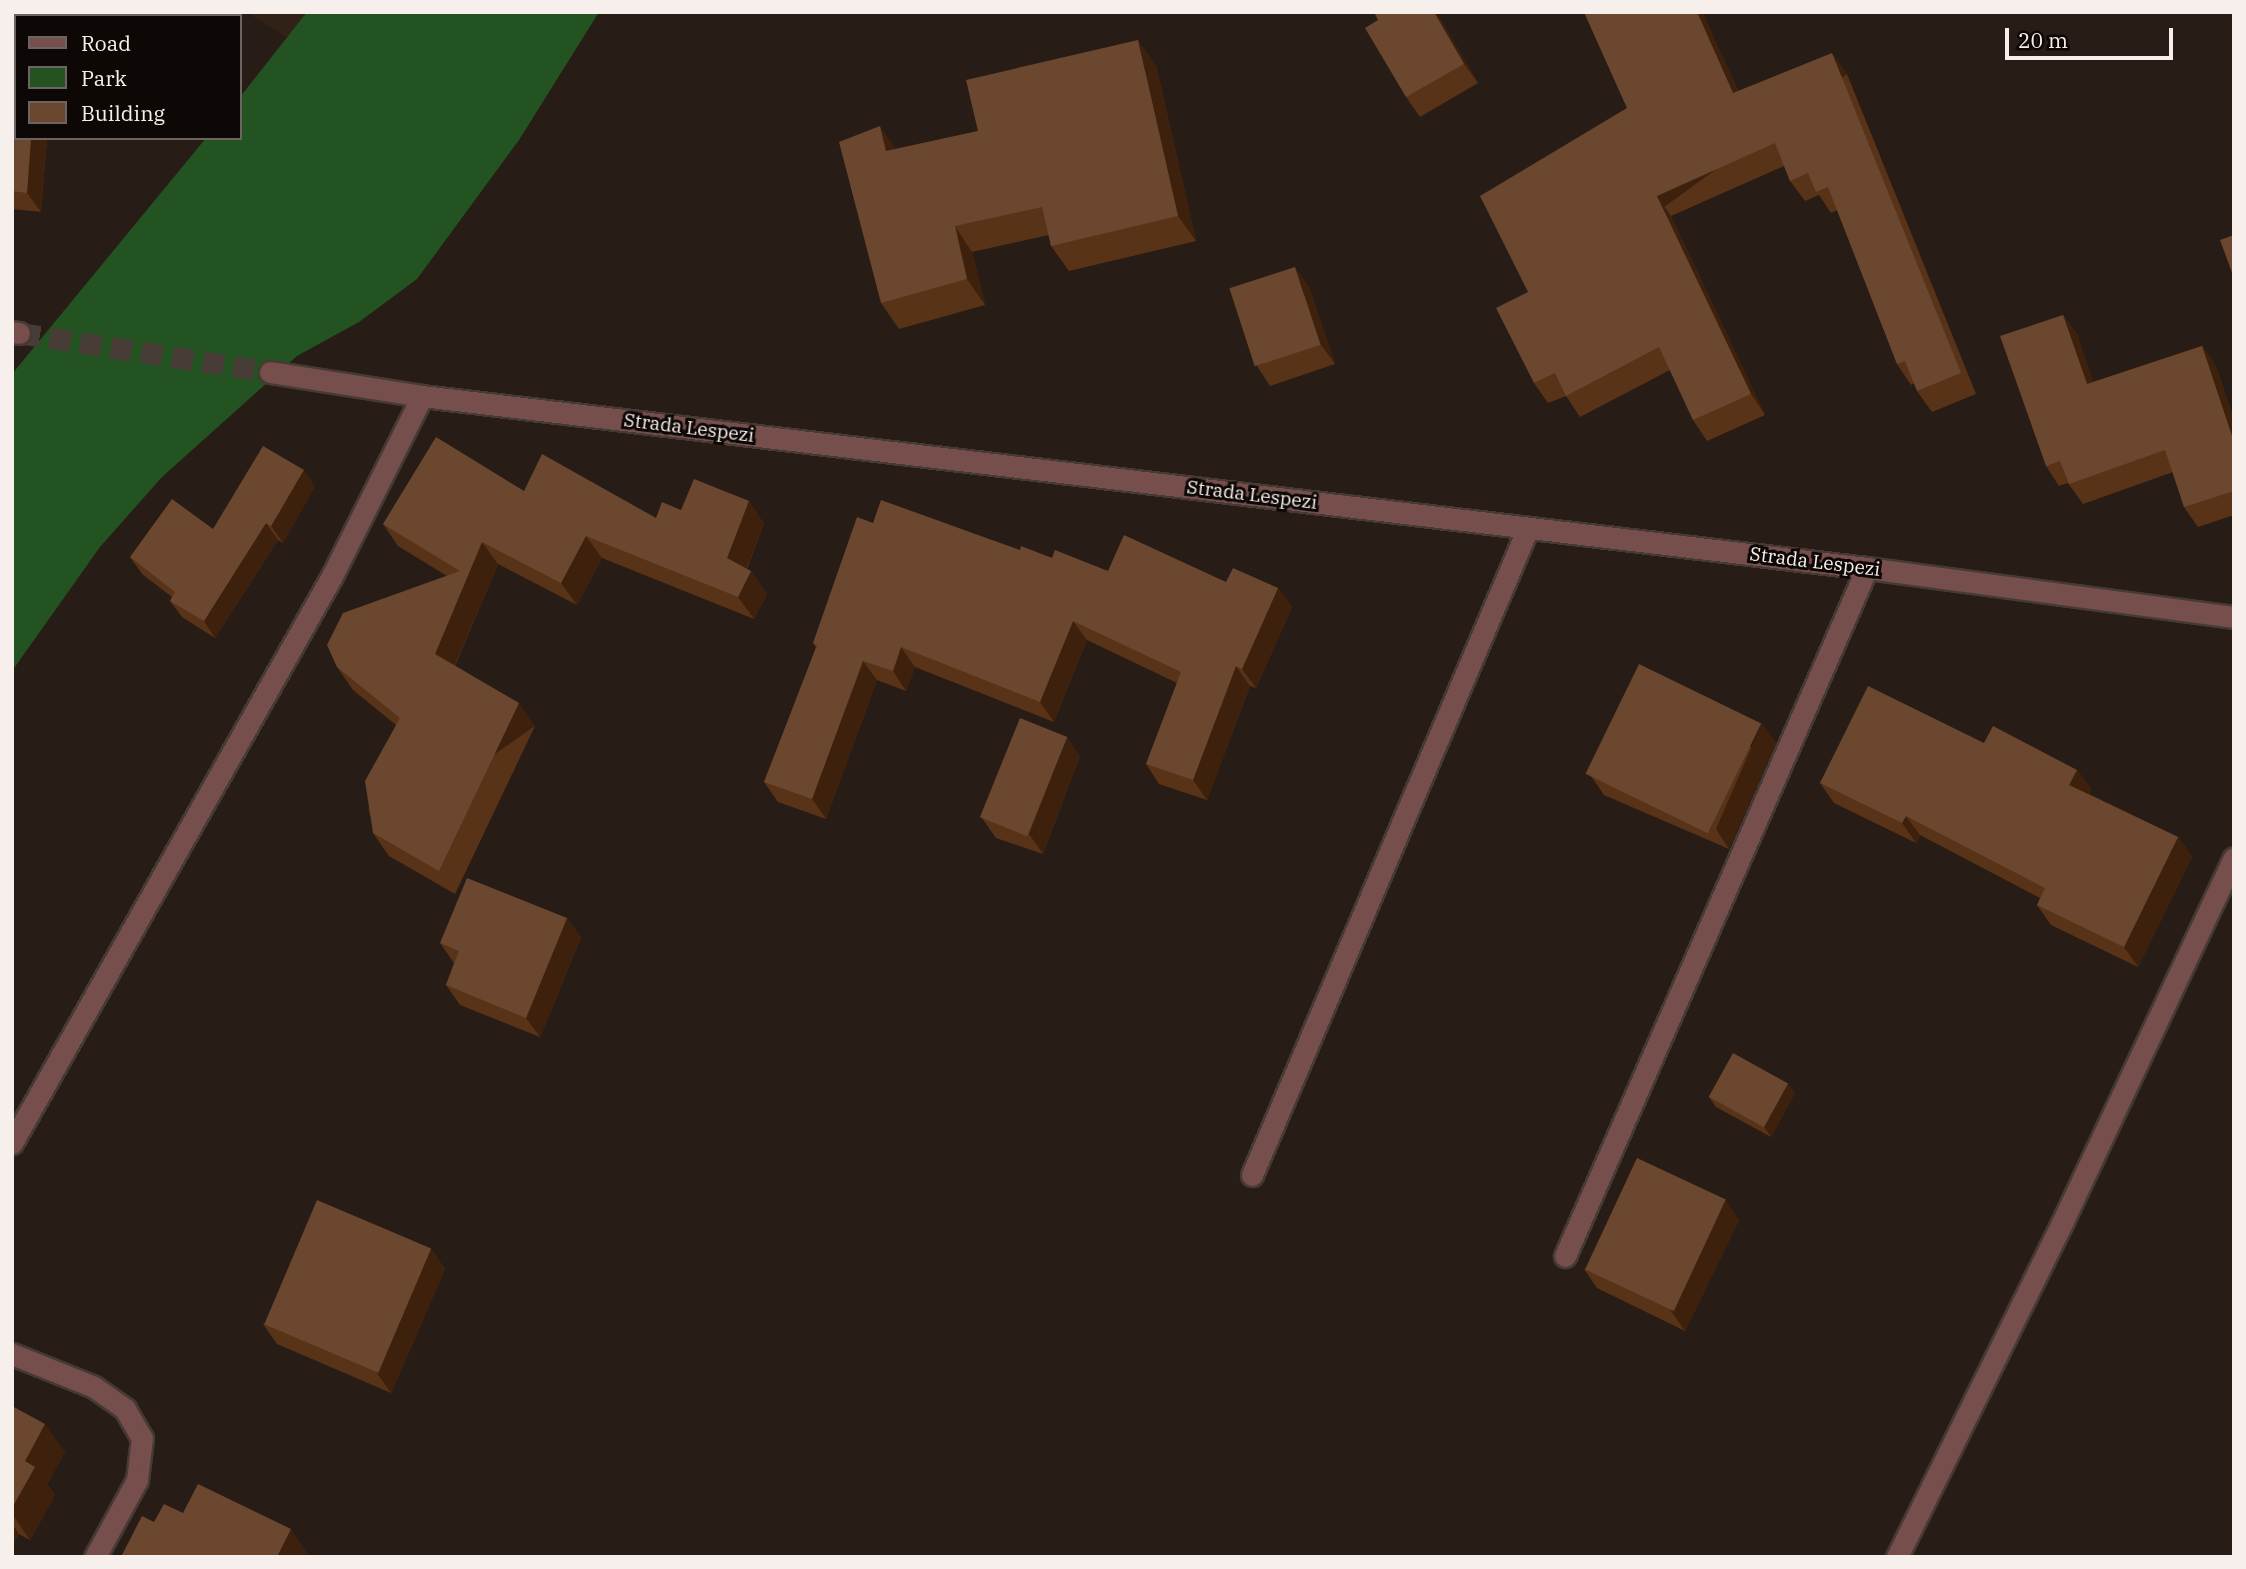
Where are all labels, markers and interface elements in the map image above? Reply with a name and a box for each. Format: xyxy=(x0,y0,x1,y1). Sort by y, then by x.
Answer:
legend xyxy=(14,14,242,140)
scale bar xyxy=(2008,14,2176,58)
text: 20 m xyxy=(2018,26,2068,54)
text: Road xyxy=(81,29,131,57)
text: Park xyxy=(81,64,127,92)
text: Building xyxy=(81,99,165,127)
street label: Strada Lespezi xyxy=(622,409,756,447)
street label: Strada Lespezi xyxy=(1185,476,1319,514)
street label: Strada Lespezi xyxy=(1748,543,1882,581)

